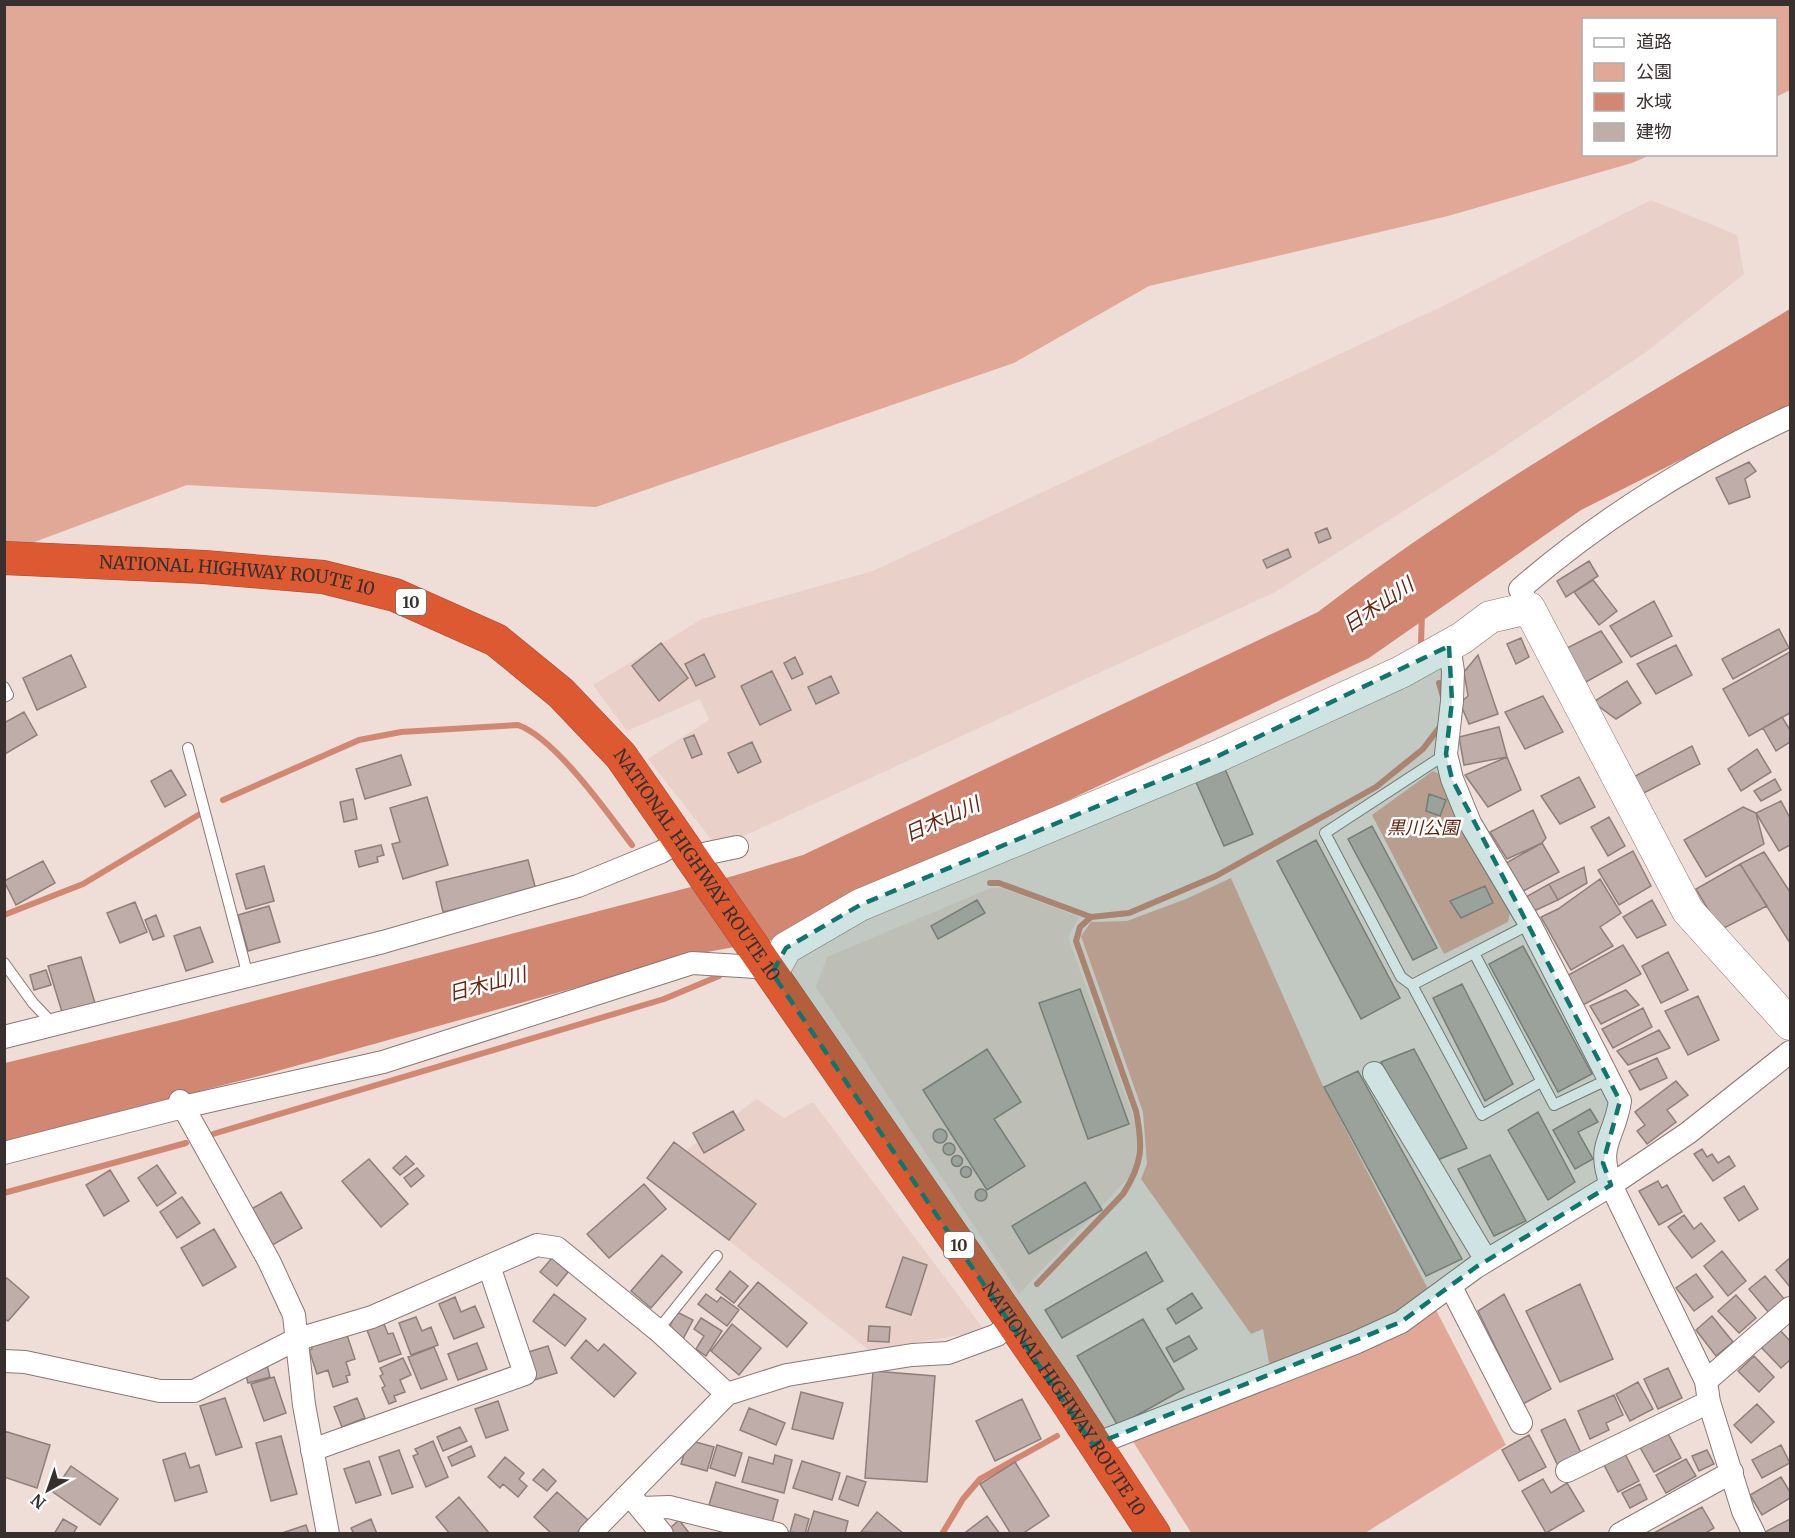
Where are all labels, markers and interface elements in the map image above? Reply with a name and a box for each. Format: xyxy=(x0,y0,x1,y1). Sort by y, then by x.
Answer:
legend xyxy=(1582,18,1777,156)
text: 道路 xyxy=(1636,30,1672,53)
text: 公園 xyxy=(1636,60,1672,83)
text: 水域 xyxy=(1636,90,1672,113)
text: 建物 xyxy=(1636,120,1672,143)
street label: NATIONAL HIGHWAY ROUTE 10 xyxy=(99,550,377,601)
water label: 日木山川 xyxy=(1338,571,1420,637)
road number: 10 xyxy=(396,589,426,615)
street label: NATIONAL HIGHWAY ROUTE 10 xyxy=(609,744,785,985)
water label: 日木山川 xyxy=(900,790,985,846)
park label: 黒川公園 xyxy=(1387,816,1462,839)
water label: 日木山川 xyxy=(445,961,531,1006)
road number: 10 xyxy=(944,1232,974,1258)
street label: NATIONAL HIGHWAY ROUTE 10 xyxy=(977,1277,1151,1520)
north arrow xyxy=(18,1460,78,1520)
text: N xyxy=(27,1490,50,1513)

